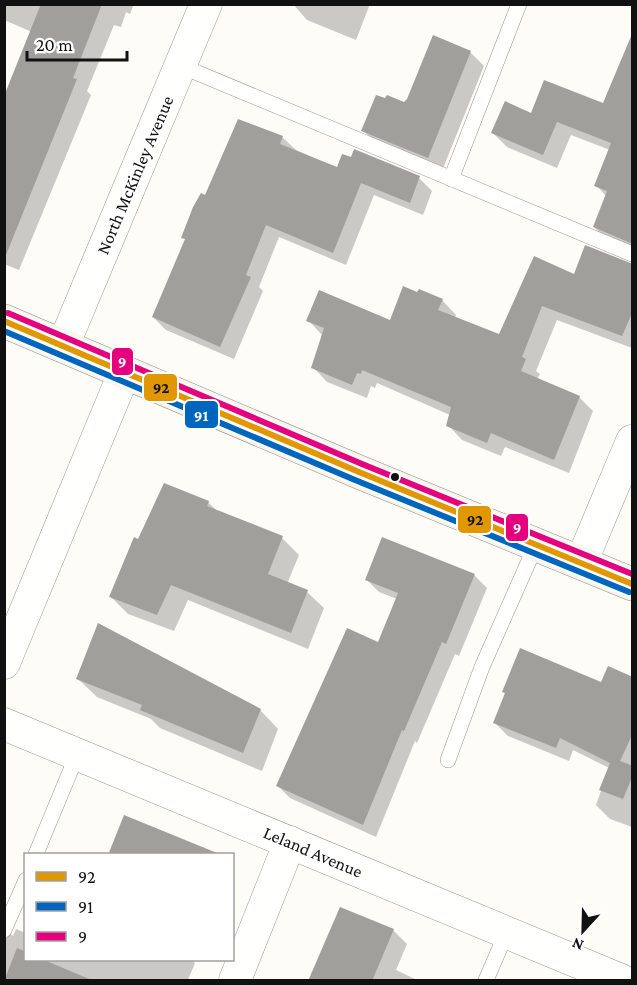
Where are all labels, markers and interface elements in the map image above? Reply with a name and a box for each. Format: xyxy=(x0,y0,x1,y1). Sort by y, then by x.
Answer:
scale bar xyxy=(27,24,128,62)
text: 20 m xyxy=(36,35,73,55)
street label: North McKinley Avenue xyxy=(92,93,178,257)
line badge: 9 xyxy=(111,347,134,376)
text: 9 xyxy=(118,353,126,370)
line badge: 92 xyxy=(143,373,178,402)
text: 92 xyxy=(153,379,169,396)
line badge: 91 xyxy=(184,400,219,429)
text: 91 xyxy=(194,407,208,424)
unlabelled marker xyxy=(389,471,401,483)
line badge: 92 xyxy=(457,505,492,534)
text: 92 xyxy=(467,511,483,528)
line badge: 9 xyxy=(505,513,529,542)
text: 9 xyxy=(513,519,521,536)
street label: Leland Avenue xyxy=(261,822,366,882)
legend xyxy=(24,853,234,961)
text: 92 xyxy=(78,867,95,887)
text: 91 xyxy=(78,897,93,917)
north arrow xyxy=(553,901,613,961)
text: 9 xyxy=(78,927,87,947)
text: N xyxy=(569,934,586,954)

